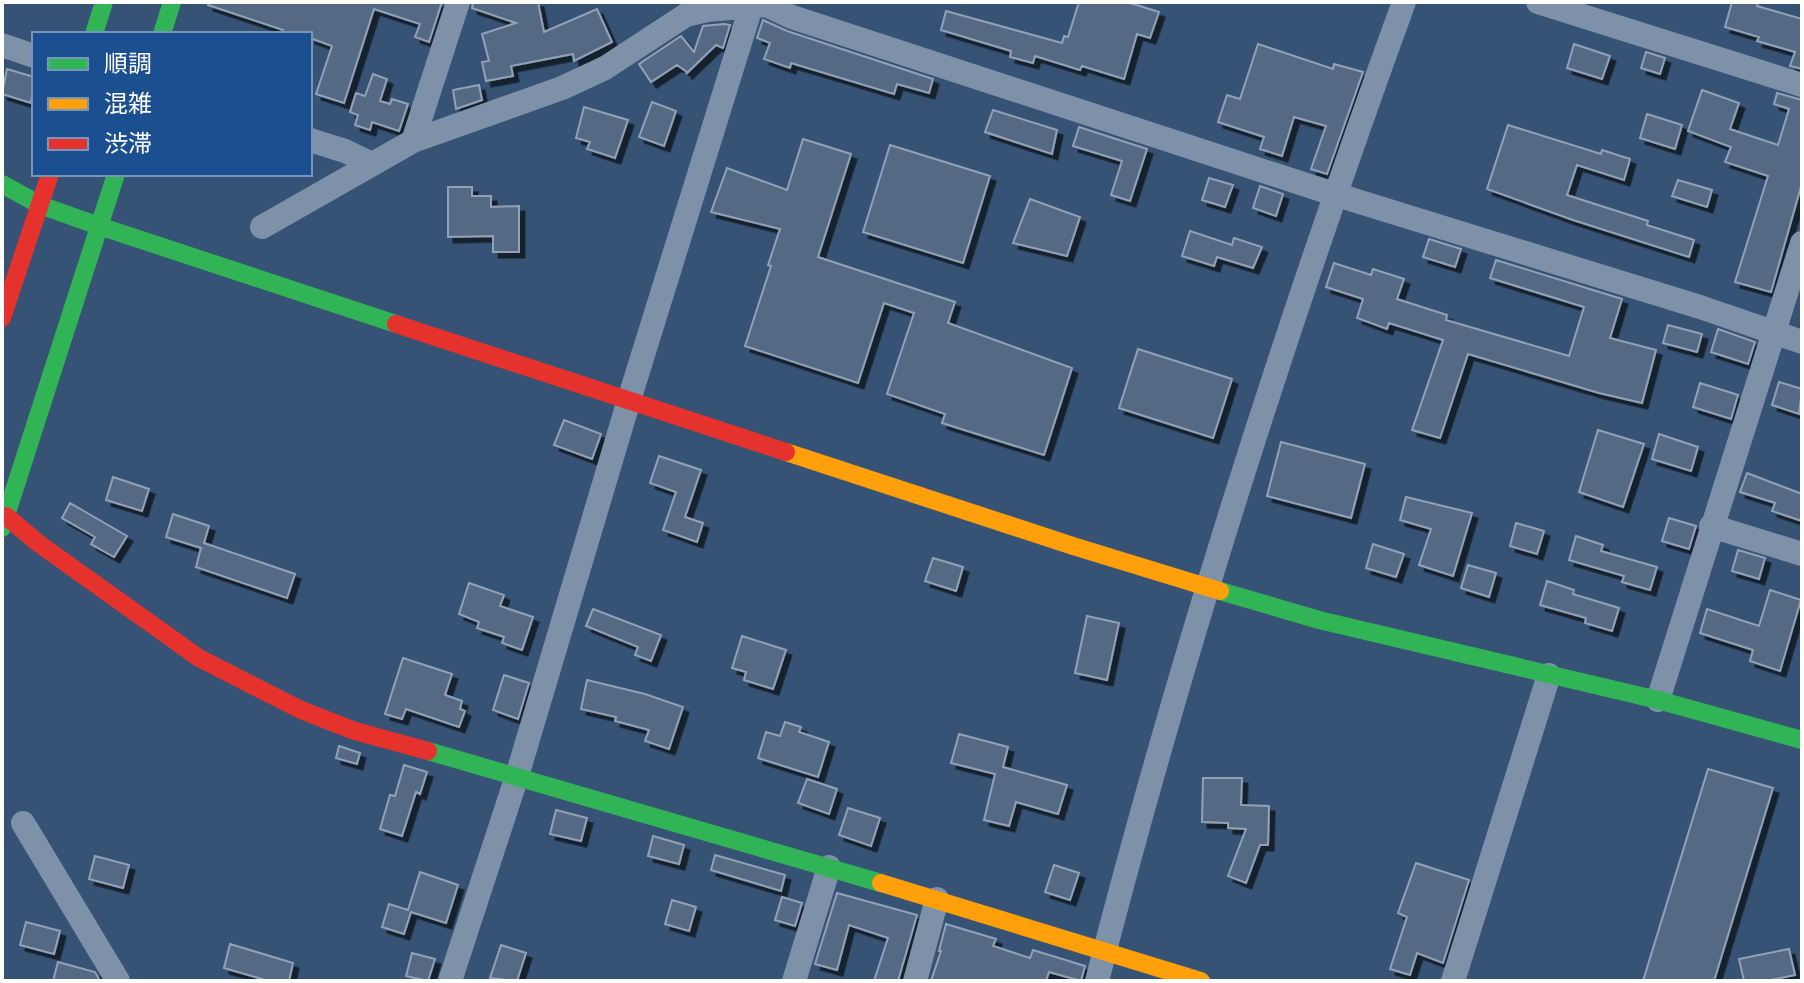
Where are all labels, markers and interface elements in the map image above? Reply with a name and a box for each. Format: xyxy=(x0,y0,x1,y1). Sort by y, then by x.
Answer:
legend xyxy=(32,32,312,176)
text: 順調 xyxy=(104,49,152,78)
text: 混雑 xyxy=(104,89,152,118)
text: 渋滞 xyxy=(104,129,152,158)

